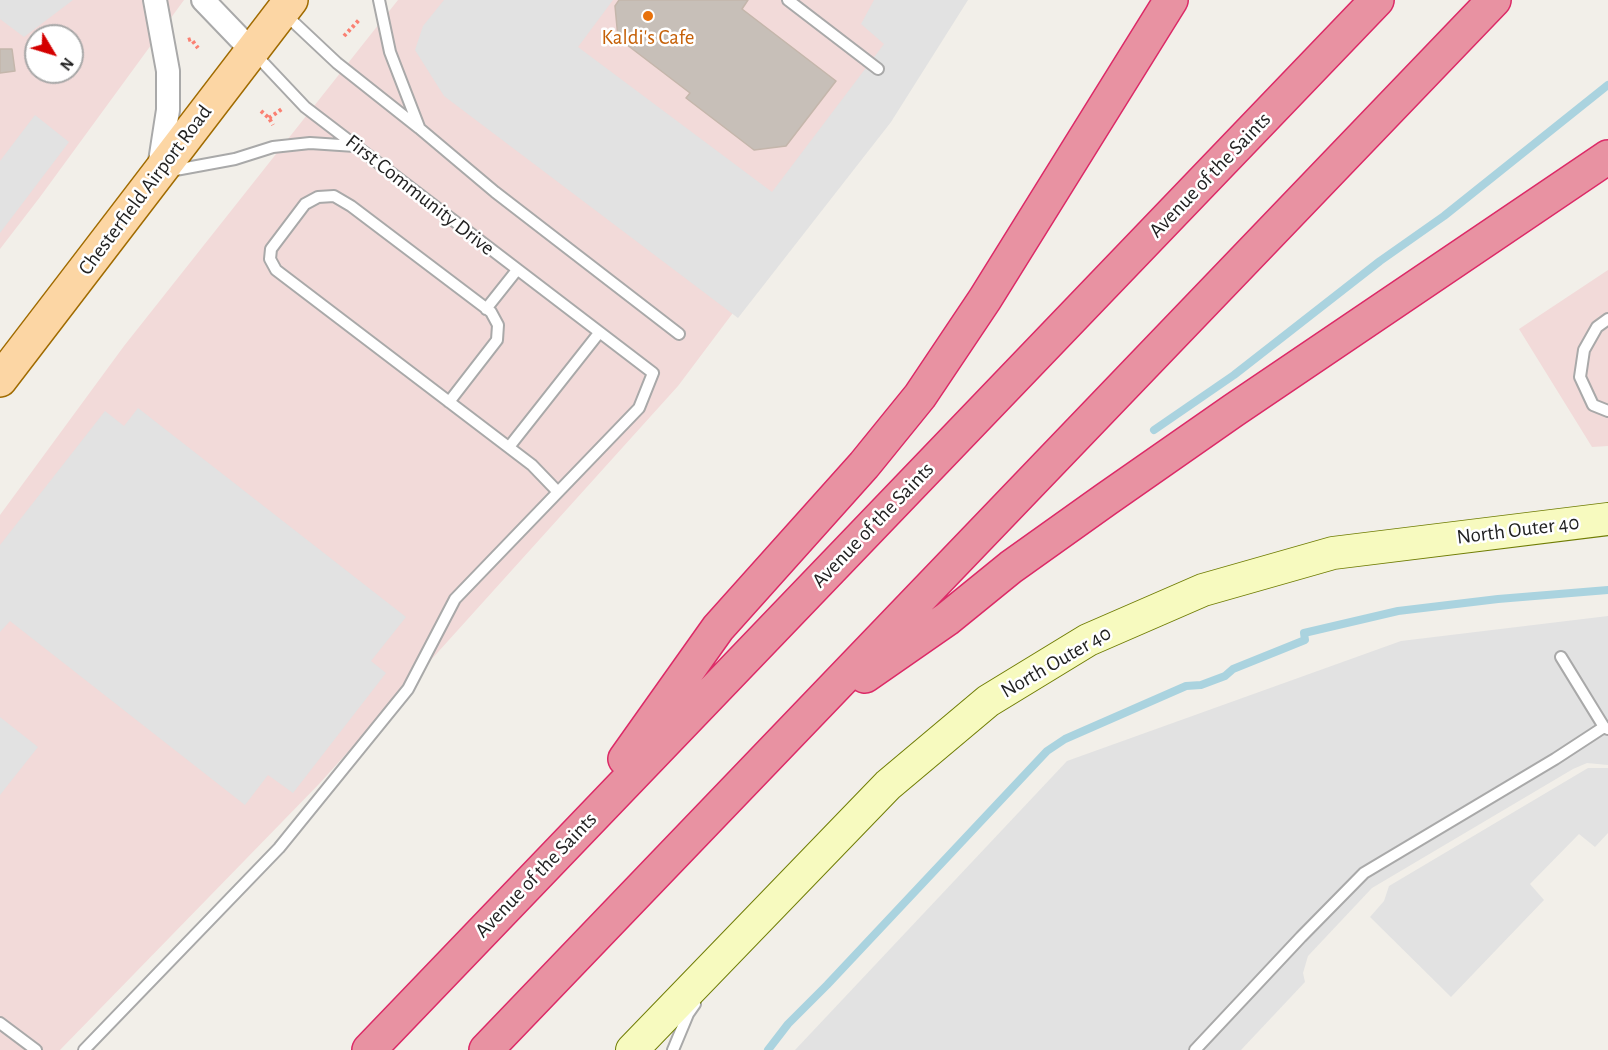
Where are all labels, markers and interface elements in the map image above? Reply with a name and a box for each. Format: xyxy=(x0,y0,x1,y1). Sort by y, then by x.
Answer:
marker: Kaldi's Cafe xyxy=(641,9,655,23)
north arrow xyxy=(24,24,84,84)
place label: Kaldi's Cafe xyxy=(602,25,694,51)
text: N xyxy=(57,55,76,73)
street label: Chesterfield Airport Road xyxy=(73,100,217,280)
street label: Avenue of the Saints xyxy=(1144,107,1276,243)
street label: First Community Drive xyxy=(340,129,500,261)
street label: Avenue of the Saints xyxy=(807,457,939,593)
street label: North Outer 40 xyxy=(1455,510,1581,550)
street label: North Outer 40 xyxy=(996,620,1116,704)
street label: Avenue of the Saints xyxy=(470,807,602,943)

